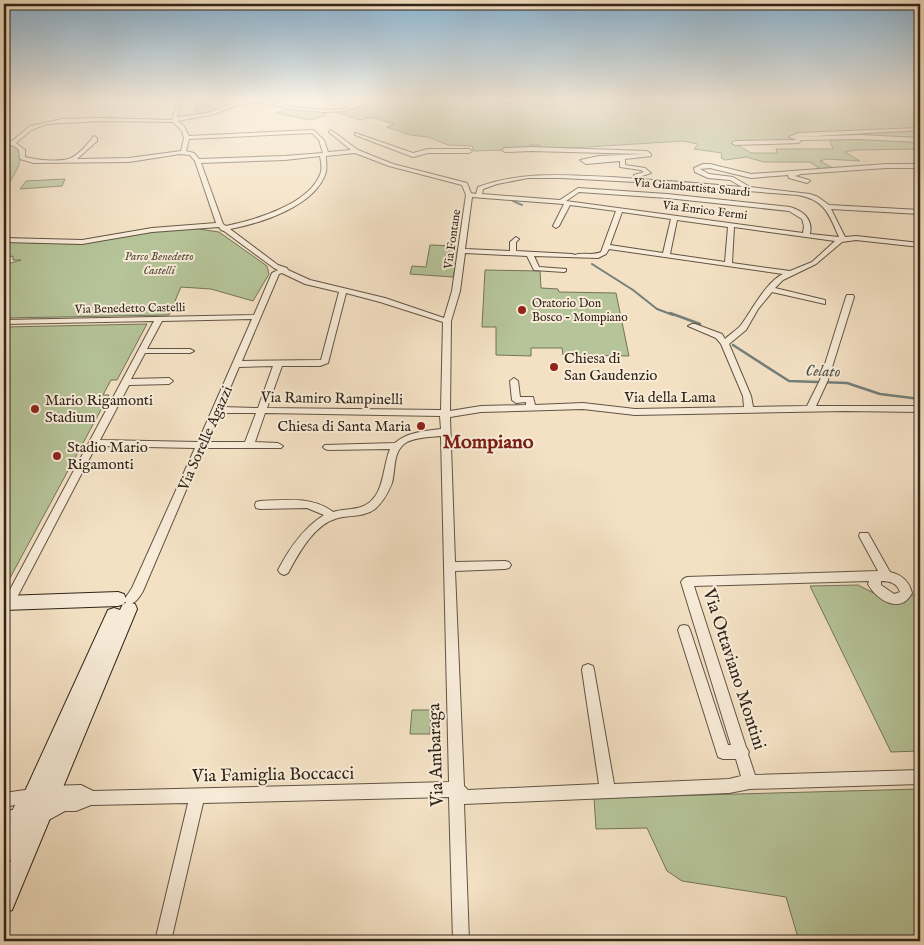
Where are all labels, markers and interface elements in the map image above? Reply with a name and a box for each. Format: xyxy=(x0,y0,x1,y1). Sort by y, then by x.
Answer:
street label: Via Giambattista Suardi xyxy=(632,175,751,200)
street label: Via Enrico Fermi xyxy=(661,198,748,223)
street label: Via Fontane xyxy=(441,208,464,271)
park label: Parco Benedetto Castelli xyxy=(124,249,194,278)
place label: Oratorio Don Bosco - Mompiano xyxy=(532,296,628,326)
street label: Via Benedetto Castelli xyxy=(73,300,186,317)
marker: Oratorio Don Bosco - Mompiano xyxy=(516,304,528,316)
place label: Chiesa di San Gaudenzio xyxy=(564,349,657,385)
marker: Chiesa di San Gaudenzio xyxy=(548,361,560,373)
water label: Celato xyxy=(805,361,841,383)
street label: Via Sorelle Agazzi xyxy=(173,383,237,494)
street label: Via Ramiro Rampinelli xyxy=(260,388,403,409)
street label: Via della Lama xyxy=(623,388,716,407)
place label: Mario Rigamonti Stadium xyxy=(45,391,153,427)
marker: Mario Rigamonti Stadium xyxy=(29,403,41,415)
place label: Chiesa di Santa Maria xyxy=(278,417,412,436)
marker: Chiesa di Santa Maria xyxy=(415,420,427,432)
district label: Mompiano xyxy=(442,430,534,455)
place label: Stadio Mario Rigamonti xyxy=(67,438,148,474)
marker: Stadio Mario Rigamonti xyxy=(51,450,63,462)
street label: Via Ottaviano Montini xyxy=(696,585,771,753)
street label: Via Ambaraga xyxy=(423,703,450,808)
street label: Via Famiglia Boccacci xyxy=(191,763,355,788)

